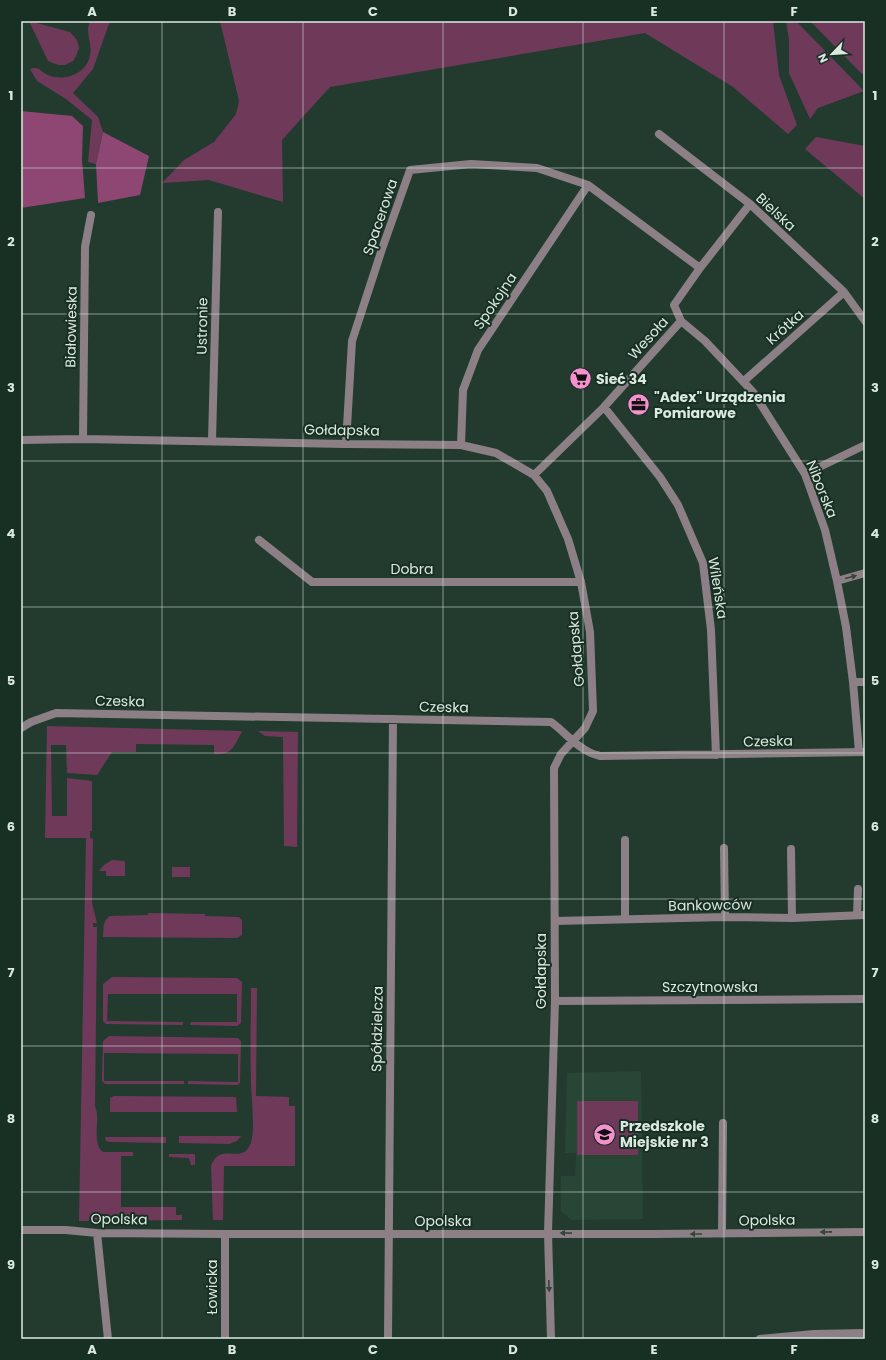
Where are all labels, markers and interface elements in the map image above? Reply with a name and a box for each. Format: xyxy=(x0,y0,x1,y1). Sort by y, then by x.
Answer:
text: A xyxy=(87,2,97,21)
text: B xyxy=(228,2,237,21)
text: C xyxy=(368,2,378,21)
text: D xyxy=(508,2,518,21)
text: E xyxy=(650,2,658,21)
text: F xyxy=(790,2,798,21)
north arrow xyxy=(812,34,852,74)
text: N xyxy=(814,51,832,65)
text: 1 xyxy=(9,86,13,105)
text: 1 xyxy=(873,86,877,105)
street label: Spacerowa xyxy=(358,176,402,258)
street label: Bielska xyxy=(752,188,800,236)
text: 2 xyxy=(7,232,15,251)
text: 2 xyxy=(871,232,879,251)
street label: Spokojna xyxy=(469,269,521,333)
street label: Białowieska xyxy=(60,286,82,368)
street label: Ustronie xyxy=(192,297,213,355)
street label: Krótka xyxy=(762,305,808,349)
street label: Wesoła xyxy=(623,312,673,364)
supermarket icon: Sieć 34 xyxy=(568,366,594,392)
place label: Sieć 34 xyxy=(596,369,647,389)
text: 3 xyxy=(7,378,15,397)
text: 3 xyxy=(871,378,879,397)
place label: "Adex" Urządzenia Pomiarowe xyxy=(654,387,786,423)
office icon: "Adex" Urządzenia Pomiarowe xyxy=(626,392,652,418)
street label: Gołdapska xyxy=(304,419,380,441)
street label: Niborska xyxy=(801,457,843,521)
text: 4 xyxy=(7,524,16,543)
text: 4 xyxy=(871,524,880,543)
street label: Wileńska xyxy=(703,556,733,620)
street label: Dobra xyxy=(390,559,434,579)
one-way arrow xyxy=(845,574,857,580)
street label: Gołdapska xyxy=(563,610,589,688)
text: 5 xyxy=(7,671,15,690)
text: 5 xyxy=(871,671,879,690)
street label: Czeska xyxy=(95,691,145,711)
street label: Czeska xyxy=(419,697,469,717)
street label: Czeska xyxy=(743,731,793,751)
text: 6 xyxy=(7,817,15,836)
text: 6 xyxy=(871,817,879,836)
street label: Bankowców xyxy=(668,894,752,916)
street label: Gołdapska xyxy=(531,933,551,1009)
text: 7 xyxy=(8,963,15,982)
text: 7 xyxy=(872,963,879,982)
street label: Szczytnowska xyxy=(662,977,758,997)
street label: Spółdzielcza xyxy=(366,986,388,1072)
text: 8 xyxy=(7,1109,15,1128)
text: 8 xyxy=(871,1109,879,1128)
place label: Przedszkole Miejskie nr 3 xyxy=(620,1116,709,1152)
school or university icon: Przedszkole Miejskie nr 3 xyxy=(591,1121,617,1147)
street label: Opolska xyxy=(90,1209,148,1229)
street label: Opolska xyxy=(738,1210,796,1230)
street label: Opolska xyxy=(415,1211,471,1231)
one-way arrow xyxy=(820,1229,832,1236)
one-way arrow xyxy=(559,1230,572,1236)
one-way arrow xyxy=(689,1231,702,1237)
text: 9 xyxy=(7,1255,15,1274)
text: 9 xyxy=(871,1255,879,1274)
street label: Łowicka xyxy=(202,1259,222,1315)
one-way arrow xyxy=(546,1280,553,1292)
text: A xyxy=(87,1340,97,1359)
text: B xyxy=(228,1340,237,1359)
text: C xyxy=(368,1340,378,1359)
text: D xyxy=(508,1340,518,1359)
text: E xyxy=(650,1340,658,1359)
text: F xyxy=(790,1340,798,1359)

